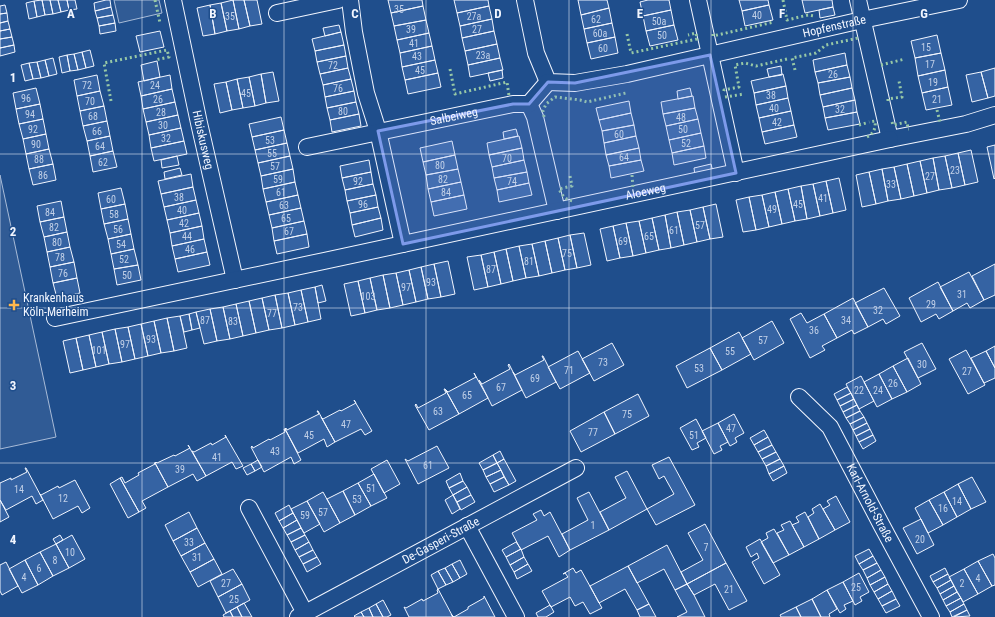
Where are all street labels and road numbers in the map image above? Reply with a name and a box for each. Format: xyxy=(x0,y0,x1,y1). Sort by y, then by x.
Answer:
street label: Hopfenstraße xyxy=(801,12,868,40)
street label: Salbeiweg xyxy=(429,105,479,128)
street label: Hibiskusweg xyxy=(189,109,216,171)
street label: Aloeweg xyxy=(624,181,667,203)
street label: Karl-Arnold-Straße xyxy=(844,461,897,545)
street label: De-Gasperi-Straße xyxy=(400,514,482,567)

